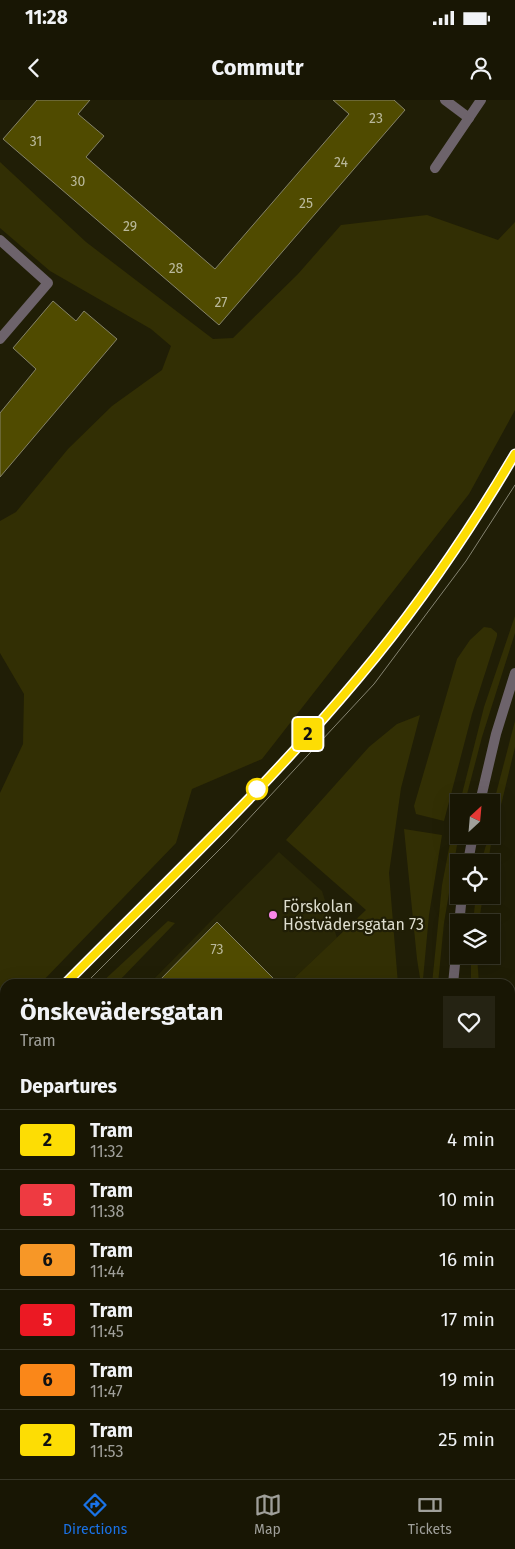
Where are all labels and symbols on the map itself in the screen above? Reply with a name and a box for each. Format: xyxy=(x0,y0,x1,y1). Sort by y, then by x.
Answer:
house number: 23 xyxy=(369,110,383,127)
house number: 31 xyxy=(30,133,42,150)
house number: 24 xyxy=(334,154,349,171)
house number: 30 xyxy=(71,173,86,190)
house number: 25 xyxy=(299,195,313,212)
house number: 29 xyxy=(123,218,137,235)
house number: 28 xyxy=(169,260,184,277)
house number: 27 xyxy=(214,294,228,311)
line badge: 2 xyxy=(292,718,324,750)
unlabelled marker xyxy=(246,778,268,800)
north arrow xyxy=(450,794,500,844)
place label: Förskolan Höstvädersgatan 73 xyxy=(283,897,424,934)
marker: Förskolan Höstvädersgatan 73 xyxy=(267,909,279,921)
house number: 73 xyxy=(210,941,224,958)

